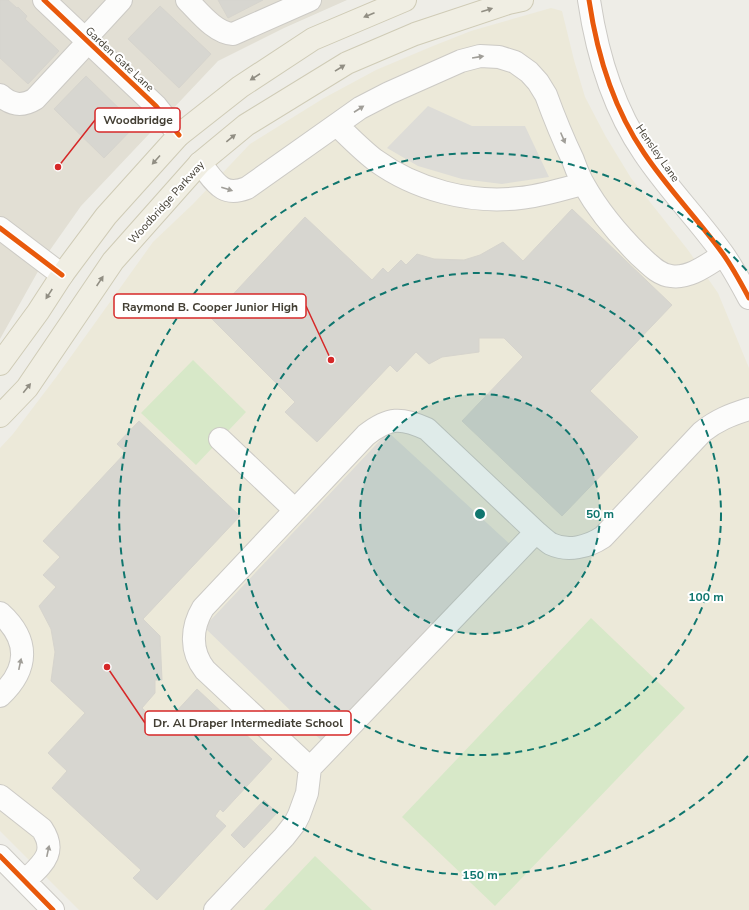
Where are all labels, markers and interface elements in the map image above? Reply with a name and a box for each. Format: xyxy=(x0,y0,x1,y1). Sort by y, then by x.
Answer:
one-way arrow xyxy=(481,7,493,13)
one-way arrow xyxy=(363,12,375,18)
street label: Garden Gate Lane xyxy=(82,23,158,95)
one-way arrow xyxy=(471,54,484,60)
one-way arrow xyxy=(335,64,345,72)
one-way arrow xyxy=(250,73,260,81)
one-way arrow xyxy=(353,106,365,113)
callout: Woodbridge xyxy=(95,108,180,132)
text: Woodbridge xyxy=(103,112,173,128)
street label: Hensley Lane xyxy=(632,121,683,185)
one-way arrow xyxy=(560,132,566,143)
one-way arrow xyxy=(225,134,236,143)
one-way arrow xyxy=(152,155,161,166)
street label: Woodbridge Parkway xyxy=(125,157,208,247)
one-way arrow xyxy=(221,186,233,192)
one-way arrow xyxy=(96,276,104,286)
one-way arrow xyxy=(45,289,53,300)
callout: Raymond B. Cooper Junior High xyxy=(114,294,306,318)
text: Raymond B. Cooper Junior High xyxy=(122,299,298,315)
one-way arrow xyxy=(22,382,31,393)
text: 50 m xyxy=(586,506,614,522)
centre of rings xyxy=(473,507,487,521)
text: 100 m xyxy=(688,589,724,605)
one-way arrow xyxy=(18,658,24,670)
callout: Dr. Al Draper Intermediate School xyxy=(145,711,351,735)
text: Dr. Al Draper Intermediate School xyxy=(153,715,343,731)
one-way arrow xyxy=(45,845,51,857)
text: 150 m xyxy=(462,867,498,883)

